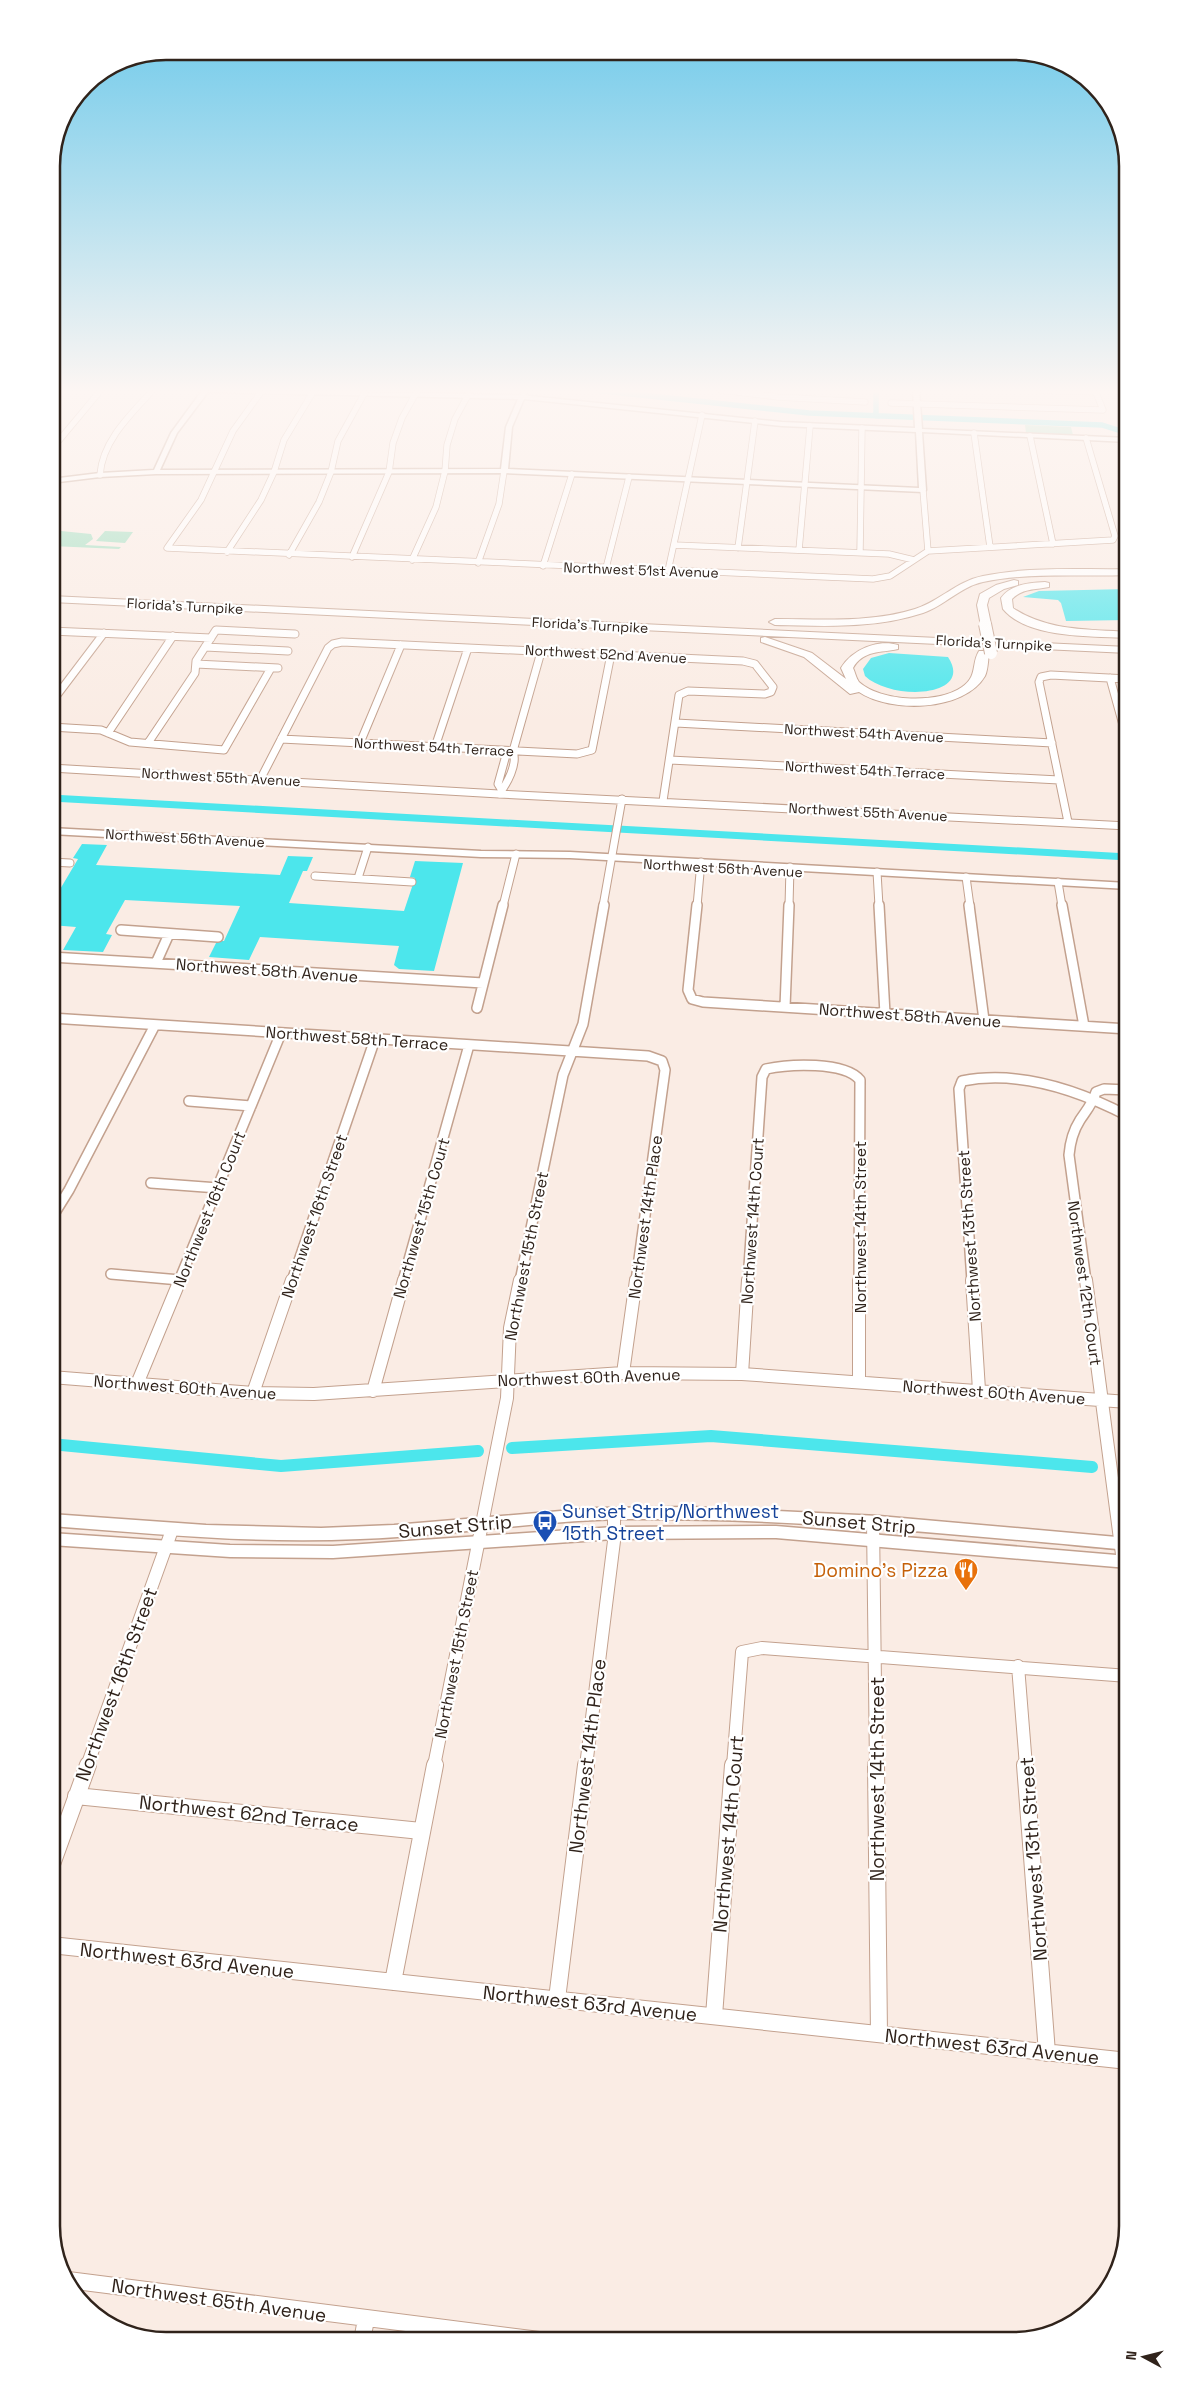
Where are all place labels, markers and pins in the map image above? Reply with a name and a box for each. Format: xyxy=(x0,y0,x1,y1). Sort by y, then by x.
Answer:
place label: Sunset Strip/Northwest 15th Street xyxy=(562,1499,779,1546)
bus stop icon: Sunset Strip/Northwest 15th Street xyxy=(532,1509,558,1543)
restaurant icon: Domino's Pizza xyxy=(953,1557,979,1591)
place label: Domino's Pizza xyxy=(814,1558,948,1583)

